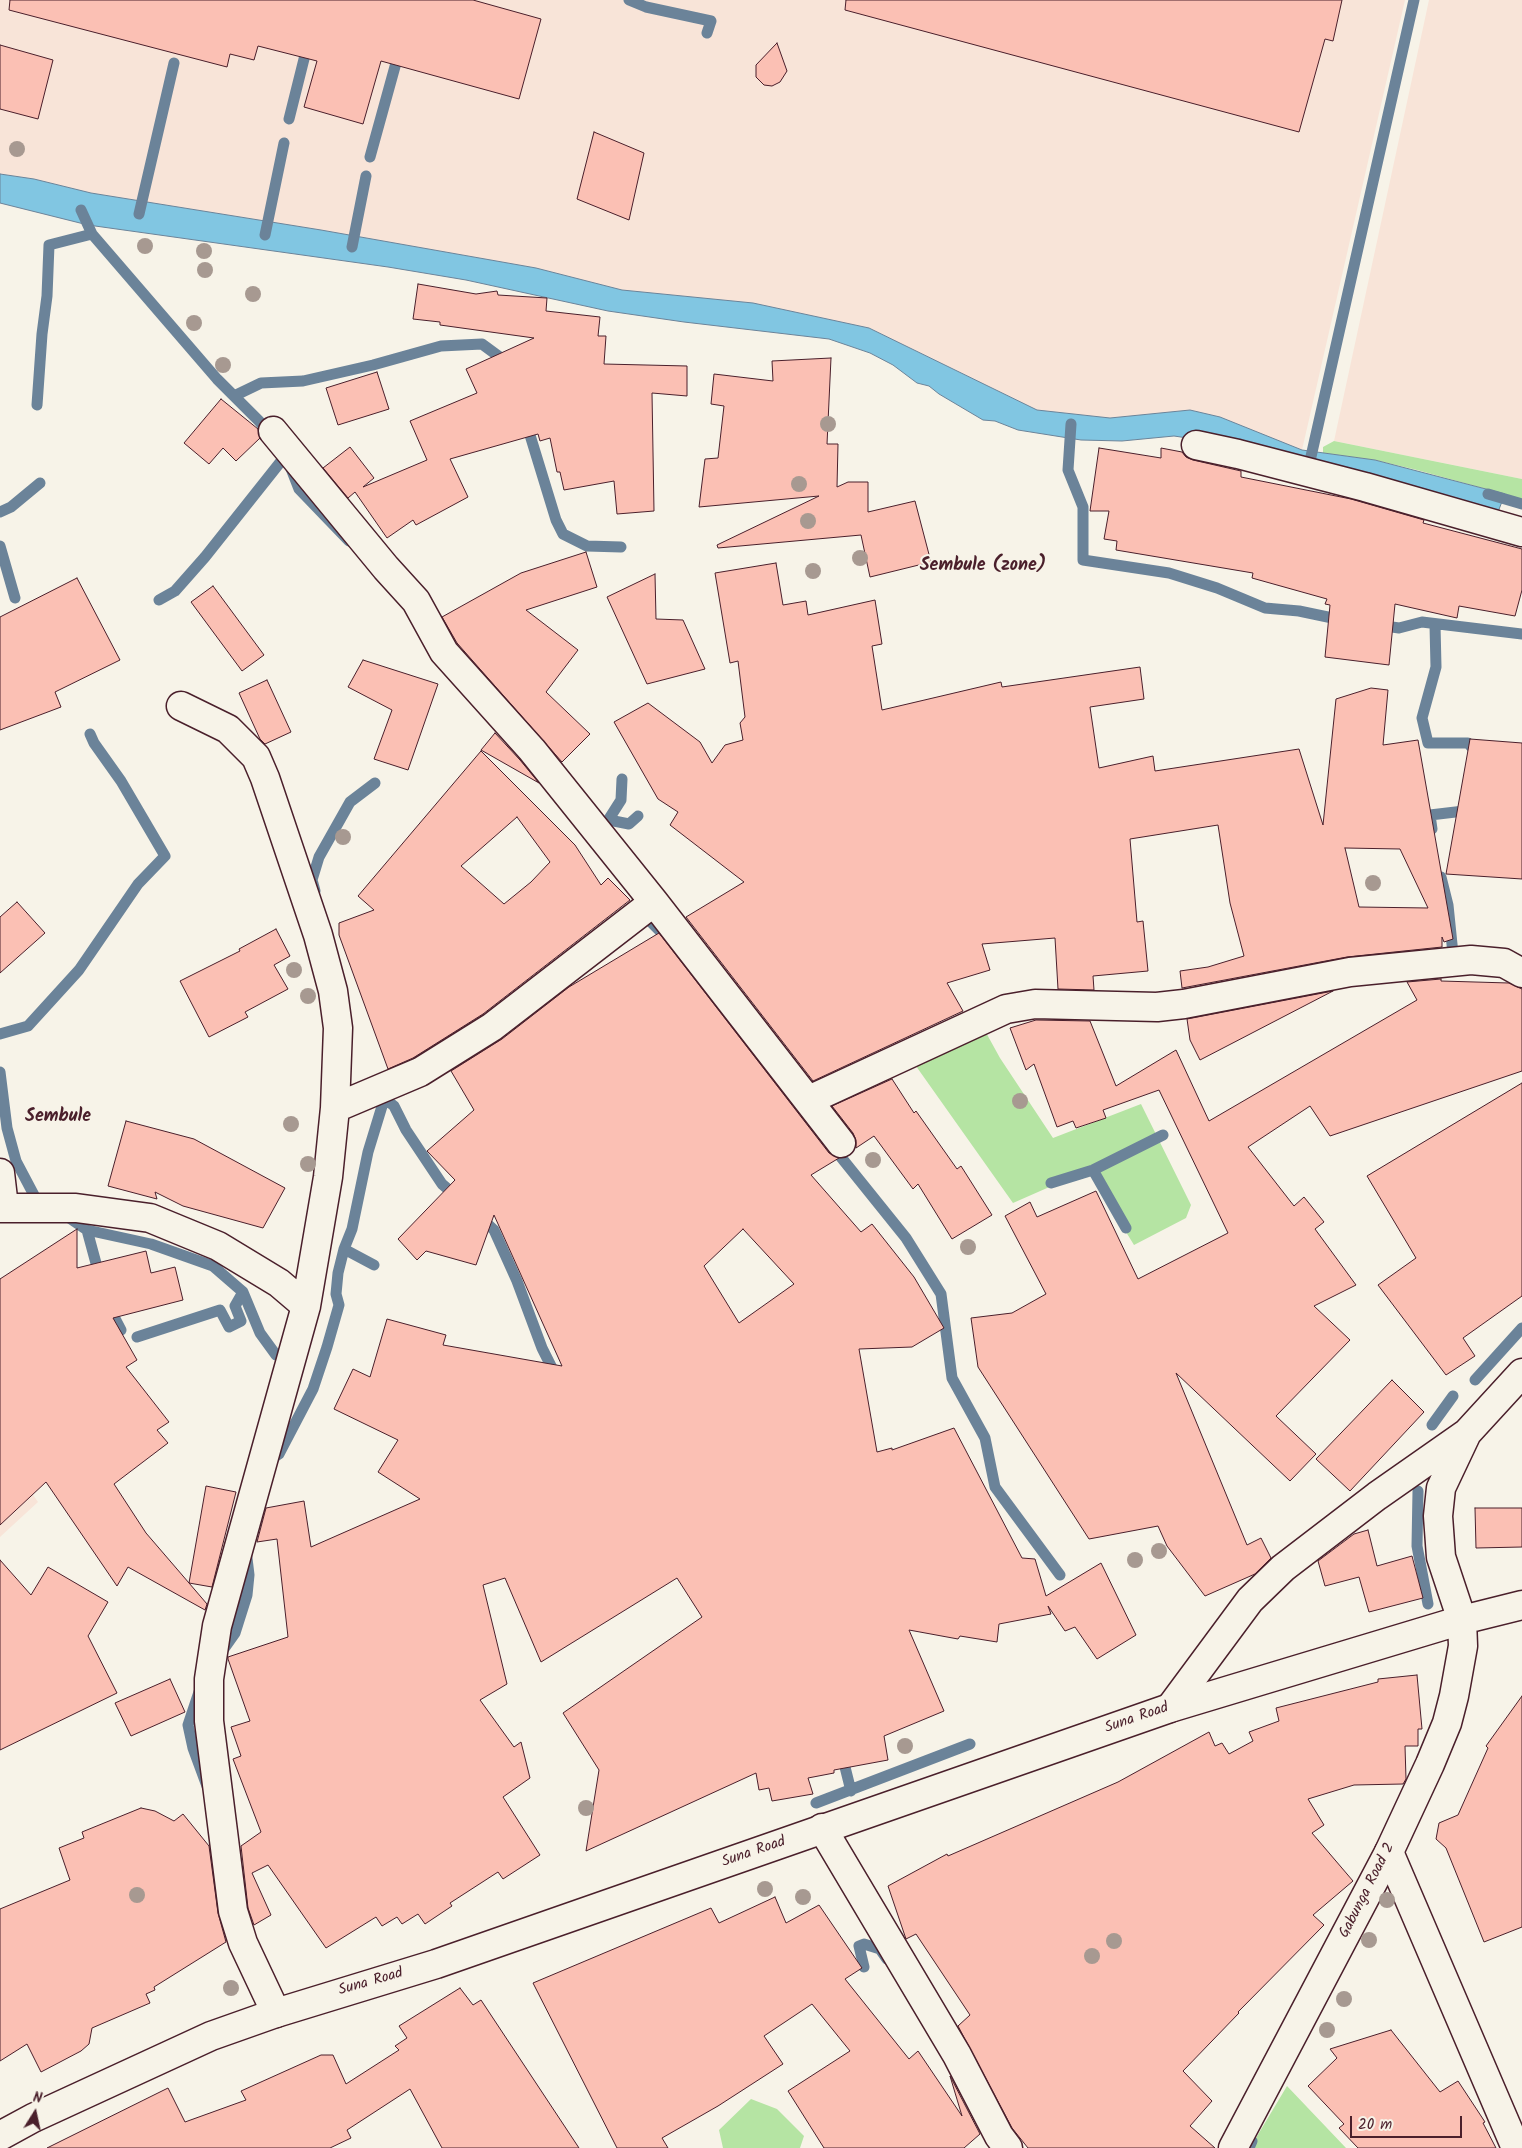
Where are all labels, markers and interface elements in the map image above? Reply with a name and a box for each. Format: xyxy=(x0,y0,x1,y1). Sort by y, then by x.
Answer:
district label: Sembule (zone) xyxy=(920,556,1046,578)
district label: Sembule xyxy=(25,1107,91,1129)
street label: Suna Road xyxy=(1103,1700,1171,1738)
street label: Suna Road xyxy=(720,1834,788,1872)
street label: Gabunga Road 2 xyxy=(1336,1840,1400,1942)
street label: Suna Road xyxy=(337,1965,405,2001)
text: N xyxy=(31,2087,44,2110)
north arrow xyxy=(10,2088,60,2138)
scale bar xyxy=(1352,2106,1464,2138)
text: 20 m xyxy=(1358,2113,1392,2137)

